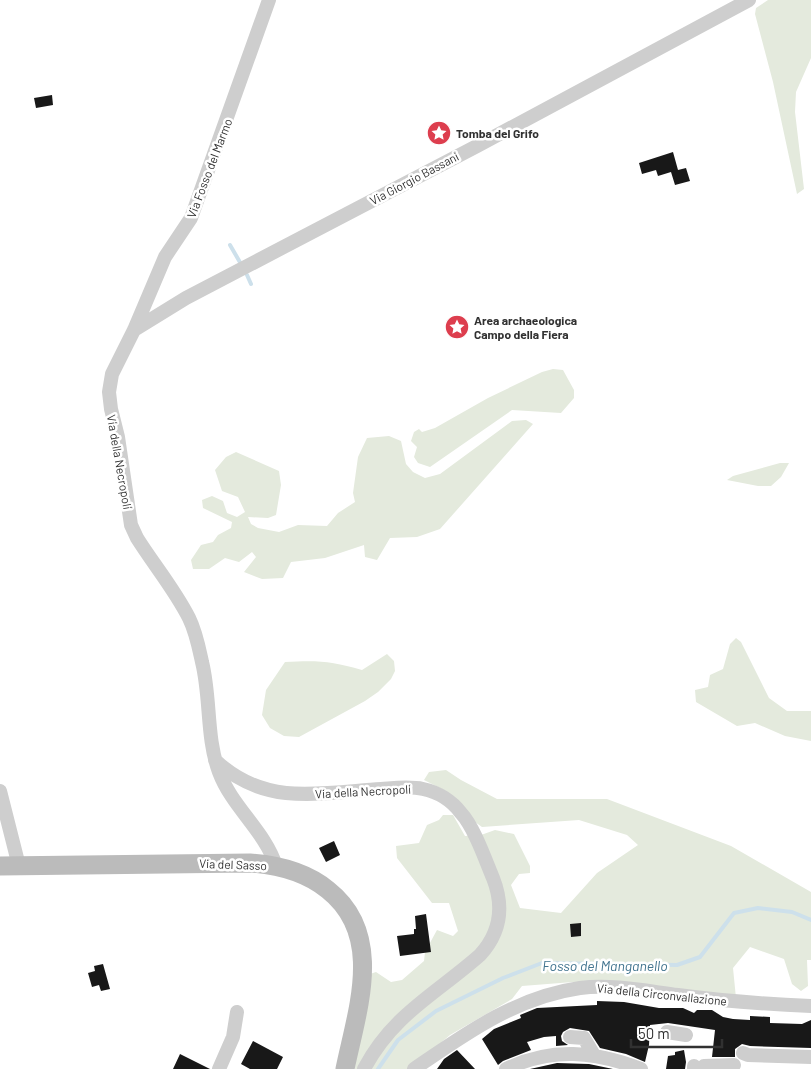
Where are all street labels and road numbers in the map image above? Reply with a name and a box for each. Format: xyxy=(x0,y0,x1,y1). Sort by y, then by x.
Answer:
street label: Via Fosso del Marmo xyxy=(184,116,234,220)
street label: Via Giorgio Bassani xyxy=(367,149,461,207)
street label: Via della Necropoli xyxy=(105,413,135,511)
street label: Via della Necropoli xyxy=(315,781,411,801)
street label: Via del Sasso xyxy=(199,856,267,872)
street label: Via della Circonvallazione xyxy=(596,980,728,1008)

